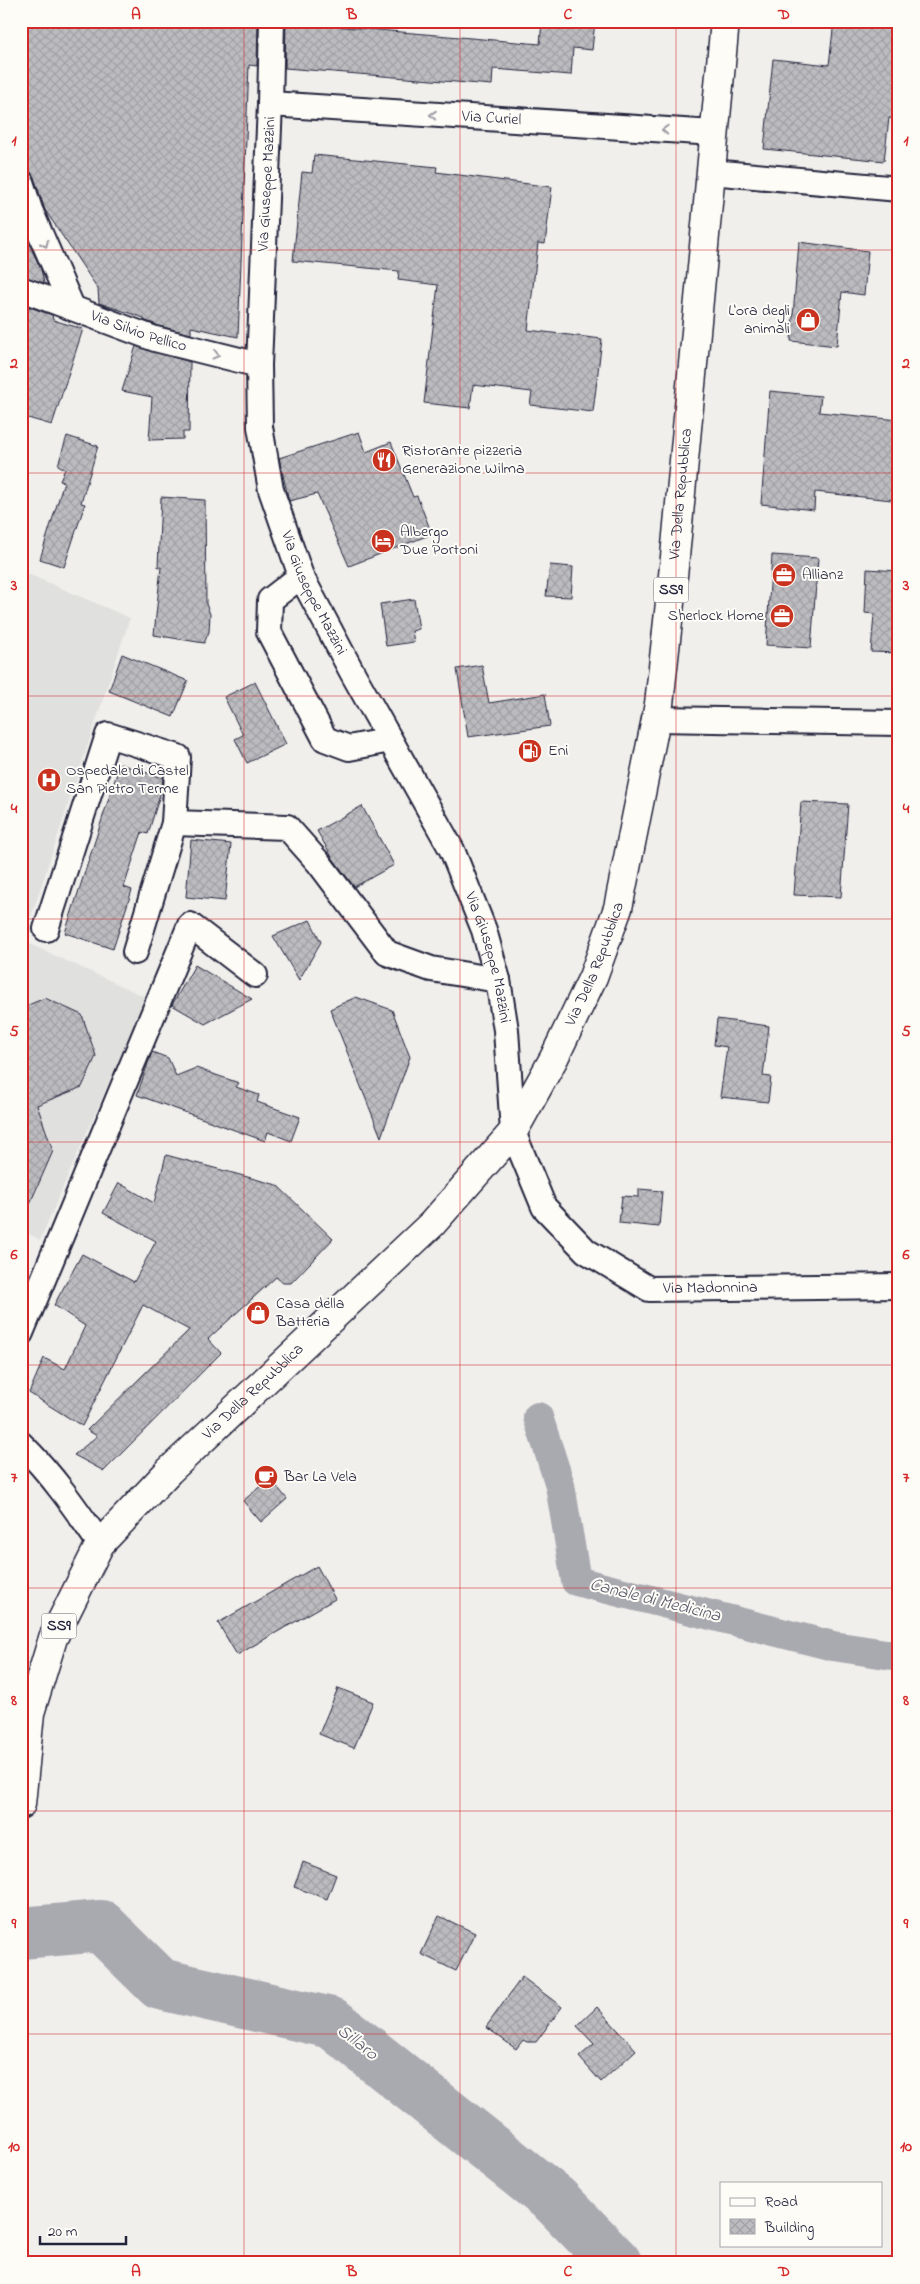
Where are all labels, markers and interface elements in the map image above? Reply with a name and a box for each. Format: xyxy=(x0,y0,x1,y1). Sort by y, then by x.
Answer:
text: A xyxy=(131,3,141,27)
text: B xyxy=(346,3,358,27)
text: C xyxy=(564,3,573,27)
text: D xyxy=(777,3,790,27)
street label: Via Curiel xyxy=(460,104,522,132)
one-way arrow xyxy=(429,110,437,121)
street label: Via Giuseppe Mazzini xyxy=(251,116,283,253)
one-way arrow xyxy=(661,125,669,136)
text: 1 xyxy=(11,129,17,153)
text: 1 xyxy=(903,129,909,153)
one-way arrow xyxy=(38,239,49,248)
place label: L'ora degli animali xyxy=(728,299,790,341)
street label: Via Silvio Pellico xyxy=(86,304,189,358)
shop icon: L'ora degli animali xyxy=(795,307,821,333)
one-way arrow xyxy=(212,349,221,360)
text: 2 xyxy=(9,352,18,376)
text: 2 xyxy=(901,352,910,376)
street label: Via Della Repubblica xyxy=(663,427,699,562)
place label: Ristorante pizzeria Generazione Wilma xyxy=(402,439,525,481)
restaurant icon: Ristorante pizzeria Generazione Wilma xyxy=(371,447,397,473)
place label: Albergo Due Portoni xyxy=(399,520,478,562)
street label: Via Giuseppe Mazzini xyxy=(274,527,353,660)
hotel icon: Albergo Due Portoni xyxy=(370,528,396,554)
office icon: Allianz xyxy=(771,562,797,588)
place label: Allianz xyxy=(802,563,844,587)
text: 3 xyxy=(10,574,18,598)
text: 3 xyxy=(902,574,910,598)
road number: SS9 xyxy=(654,578,688,602)
office icon: Sherlock Home xyxy=(769,603,795,629)
place label: Sherlock Home xyxy=(668,604,765,628)
fuel station icon: Eni xyxy=(517,738,543,764)
place label: Eni xyxy=(548,739,569,763)
place label: Ospedale di Castel San Pietro Terme xyxy=(66,759,189,801)
hospital icon: Ospedale di Castel San Pietro Terme xyxy=(36,767,62,793)
text: 4 xyxy=(10,797,18,821)
text: 4 xyxy=(902,797,910,821)
street label: Via Giuseppe Mazzini xyxy=(458,887,517,1025)
street label: Via Della Repubblica xyxy=(559,900,631,1031)
text: 5 xyxy=(9,1020,19,1044)
text: 5 xyxy=(901,1020,911,1044)
text: 6 xyxy=(9,1243,18,1267)
text: 6 xyxy=(901,1243,910,1267)
street label: Via Madonnina xyxy=(662,1276,758,1301)
place label: Casa della Batteria xyxy=(275,1292,344,1334)
shop icon: Casa della Batteria xyxy=(245,1300,271,1326)
street label: Via Della Repubblica xyxy=(196,1338,310,1447)
cafe icon: Bar La Vela xyxy=(253,1464,279,1490)
place label: Bar La Vela xyxy=(283,1465,357,1489)
text: 7 xyxy=(11,1466,18,1490)
text: 7 xyxy=(903,1466,910,1490)
water label: Canale di Medicina xyxy=(587,1572,723,1630)
road number: SS9 xyxy=(42,1614,76,1638)
text: 8 xyxy=(10,1689,17,1713)
text: 8 xyxy=(902,1689,909,1713)
text: 9 xyxy=(11,1912,17,1936)
text: 9 xyxy=(903,1912,909,1936)
water label: Sillaro xyxy=(331,2019,383,2068)
text: 10 xyxy=(8,2135,20,2159)
text: 10 xyxy=(900,2135,912,2159)
legend xyxy=(720,2182,882,2246)
text: Road xyxy=(765,2191,798,2213)
scale bar xyxy=(40,2214,126,2246)
text: Building xyxy=(764,2217,814,2240)
text: 20 m xyxy=(48,2221,78,2243)
text: A xyxy=(131,2260,141,2284)
text: B xyxy=(346,2260,358,2284)
text: C xyxy=(564,2260,573,2284)
text: D xyxy=(777,2260,790,2284)

